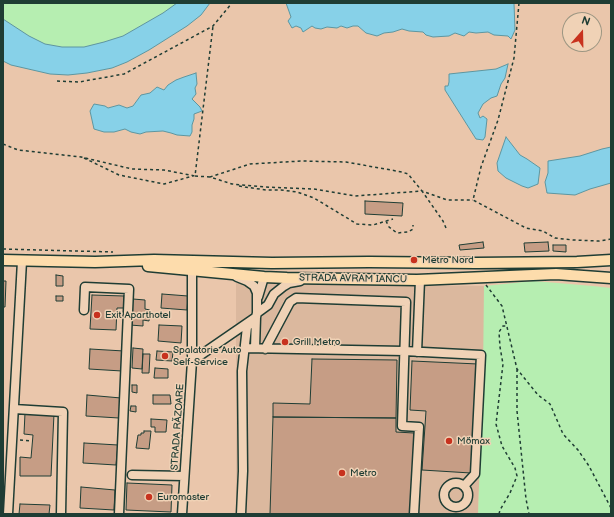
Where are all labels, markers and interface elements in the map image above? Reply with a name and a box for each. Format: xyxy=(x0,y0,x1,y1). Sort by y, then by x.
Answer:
north arrow xyxy=(562,12,602,52)
text: N xyxy=(580,14,592,29)
place label: Metro Nord xyxy=(422,254,474,266)
marker: Metro Nord xyxy=(409,255,419,265)
street label: STRADA AVRAM IANCU xyxy=(299,272,407,286)
place label: Exit Aparthotel xyxy=(105,309,171,321)
marker: Exit Aparthotel xyxy=(92,310,102,320)
place label: Grill Metro xyxy=(293,336,340,348)
marker: Grill Metro xyxy=(280,337,290,347)
place label: Spalatorie Auto Self-Service xyxy=(173,344,241,368)
marker: Spalatorie Auto Self-Service xyxy=(160,351,170,361)
street label: STRADA RĂZOARE xyxy=(169,383,187,471)
place label: Mömax xyxy=(457,435,490,447)
marker: Mömax xyxy=(444,436,454,446)
place label: Metro xyxy=(350,467,377,479)
marker: Metro xyxy=(337,468,347,478)
place label: Euromaster xyxy=(157,491,209,503)
marker: Euromaster xyxy=(144,492,154,502)

